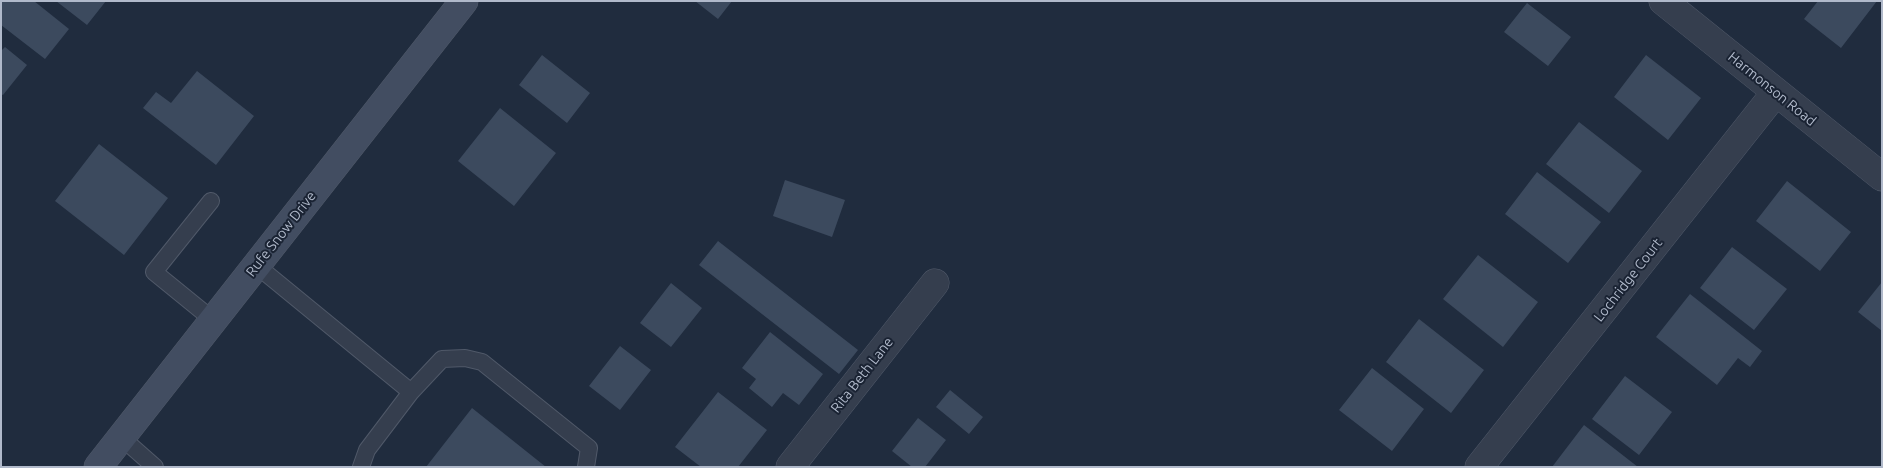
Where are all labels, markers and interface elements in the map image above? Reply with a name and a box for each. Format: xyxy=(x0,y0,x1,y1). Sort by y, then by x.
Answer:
street label: Harmonson Road xyxy=(1725,48,1819,130)
street label: Rufe Snow Drive xyxy=(242,188,320,280)
street label: Lochridge Court xyxy=(1590,235,1666,325)
street label: Rita Beth Lane xyxy=(827,334,897,416)

